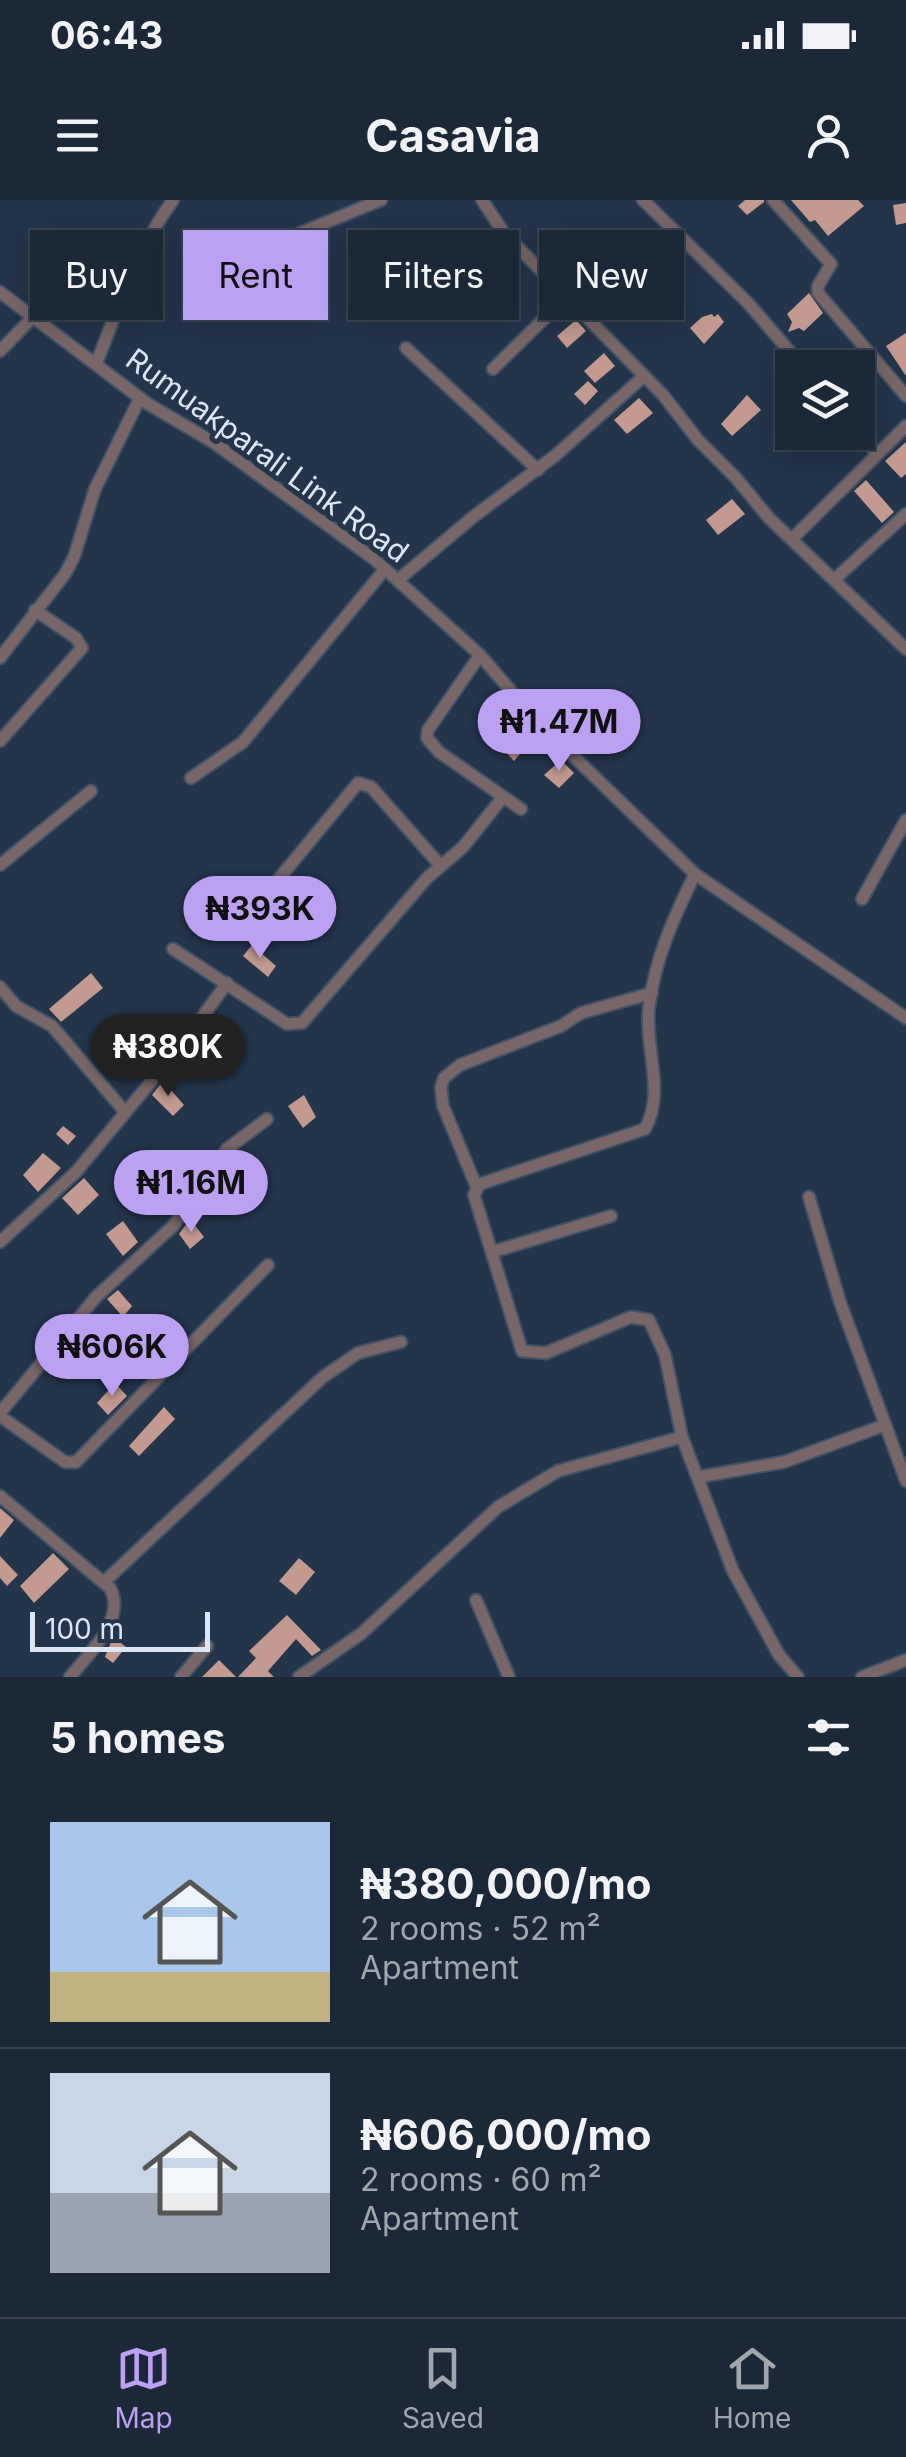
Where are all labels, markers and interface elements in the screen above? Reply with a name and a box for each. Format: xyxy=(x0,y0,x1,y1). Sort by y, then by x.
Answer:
text: 06:43 xyxy=(50,12,163,58)
icon: menu xyxy=(50,108,105,163)
text: Casavia xyxy=(365,108,541,163)
icon: person xyxy=(801,108,856,163)
chip: Buy xyxy=(30,230,163,320)
chip: Rent xyxy=(183,230,328,320)
chip: Filters xyxy=(348,230,519,320)
chip: New xyxy=(539,230,684,320)
street label: Rumuakparali Link Road xyxy=(119,341,416,570)
map controls xyxy=(775,350,875,450)
button: layers xyxy=(775,350,875,450)
pin: ₦1.47M xyxy=(478,689,640,774)
text: ₦1.47M xyxy=(500,702,618,741)
pin: ₦393K xyxy=(190,876,330,961)
text: ₦393K xyxy=(205,889,315,928)
pin: ₦380K xyxy=(98,1014,238,1099)
text: ₦380K xyxy=(113,1027,223,1066)
pin: ₦1.16M xyxy=(110,1150,272,1235)
text: ₦1.16M xyxy=(136,1163,246,1202)
pin: ₦606K xyxy=(42,1314,182,1399)
text: ₦606K xyxy=(57,1327,167,1366)
scale bar xyxy=(30,1607,210,1652)
text: 100 m xyxy=(45,1612,124,1646)
icon: filters xyxy=(801,1710,856,1765)
text: 5 homes xyxy=(50,1712,226,1763)
text: ₦380,000/mo xyxy=(360,1858,652,1909)
icon: home xyxy=(130,1862,250,1982)
text: 2 rooms · 52 m² xyxy=(360,1909,601,1948)
text: Apartment xyxy=(360,1948,519,1987)
text: ₦606,000/mo xyxy=(360,2109,652,2160)
icon: home xyxy=(130,2113,250,2233)
text: 2 rooms · 60 m² xyxy=(360,2160,602,2199)
text: Apartment xyxy=(360,2199,519,2238)
tab: Map xyxy=(115,2341,173,2435)
tab: Saved xyxy=(402,2341,484,2435)
tab: Home xyxy=(713,2341,791,2435)

